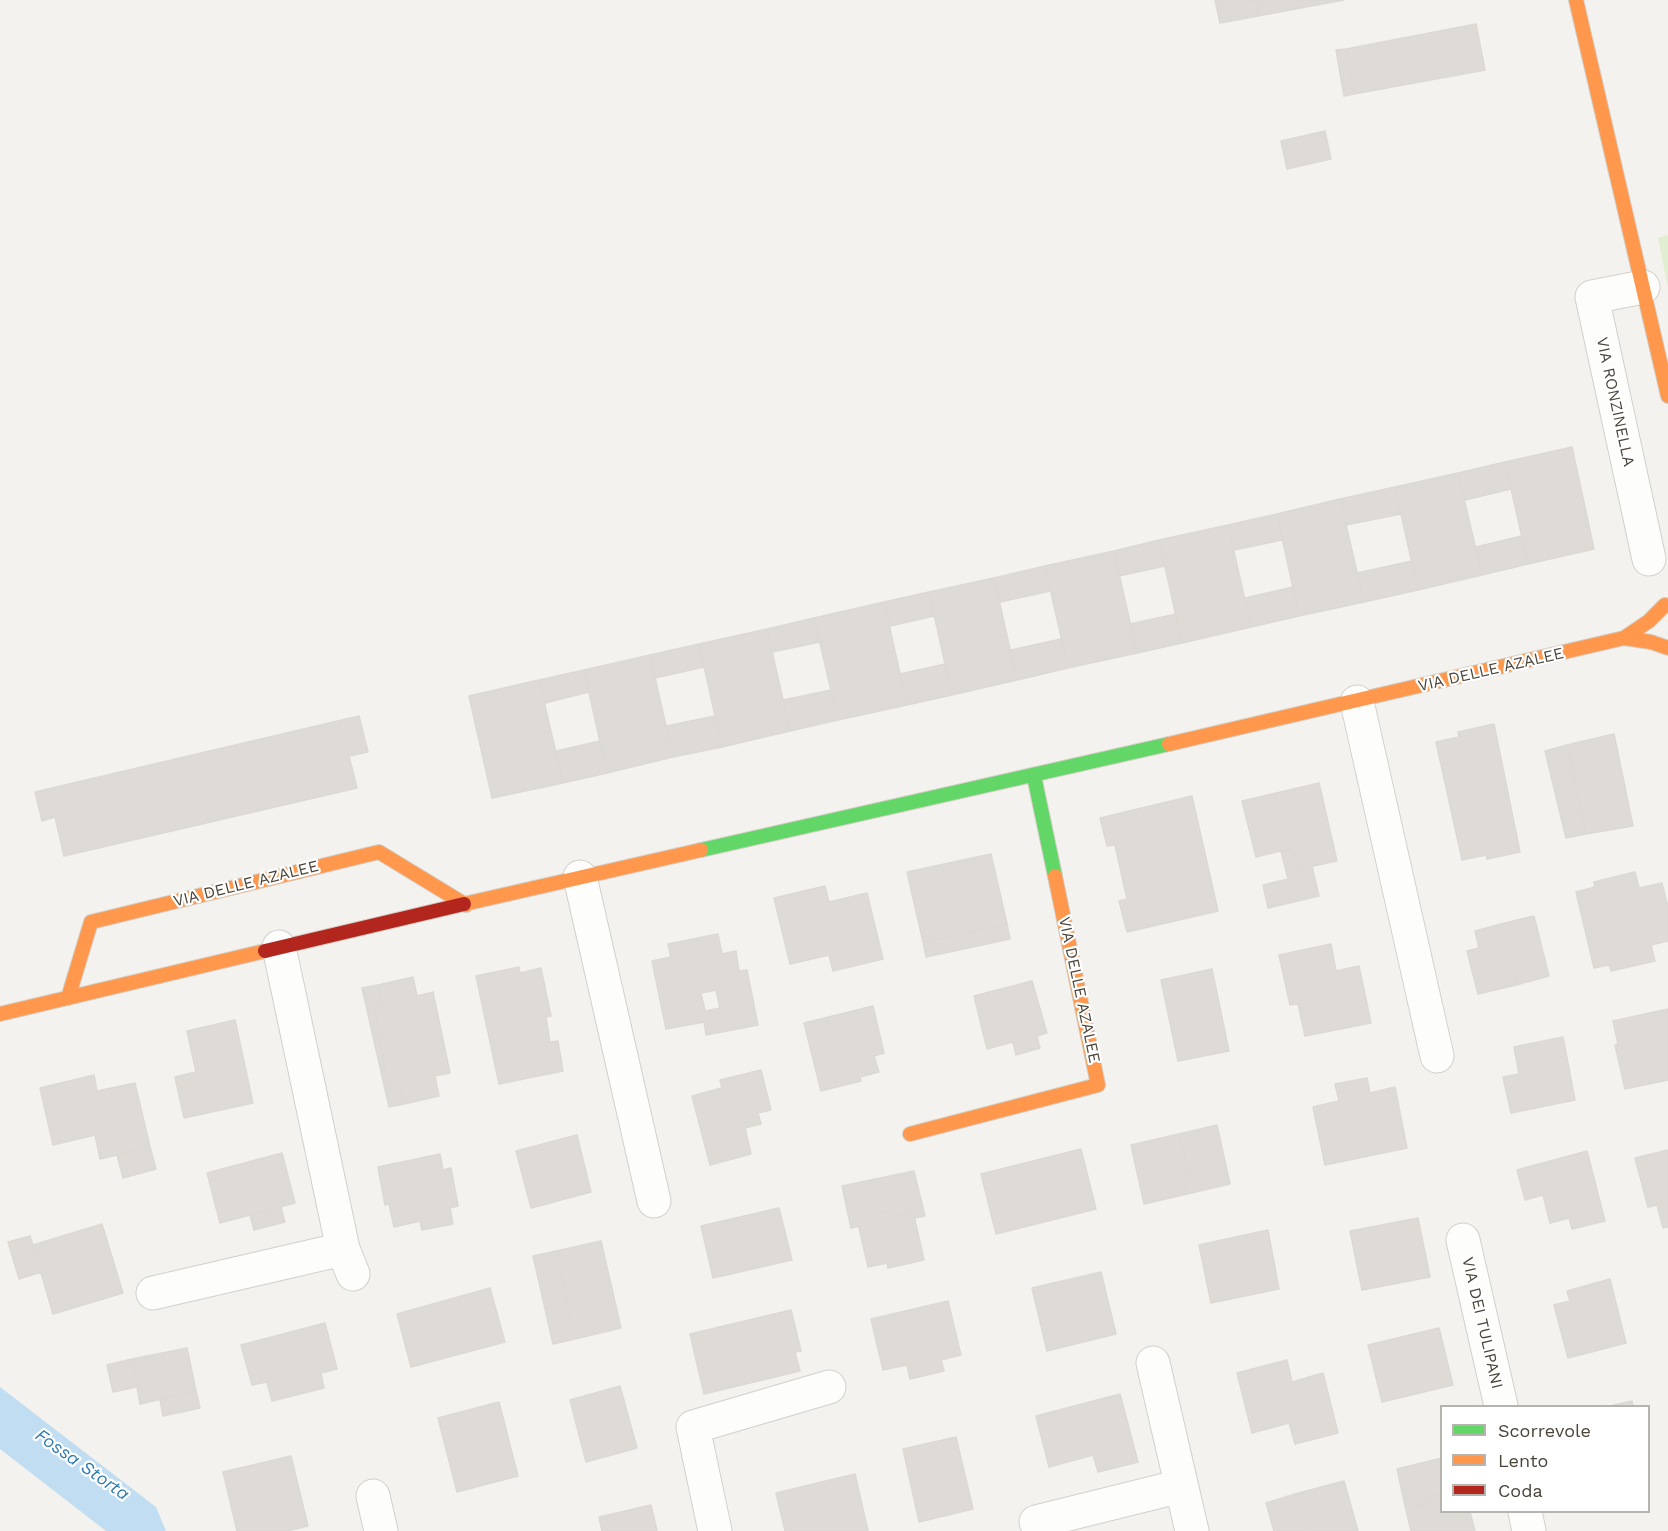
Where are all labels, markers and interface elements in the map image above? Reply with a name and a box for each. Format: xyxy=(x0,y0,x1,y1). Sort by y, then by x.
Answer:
street label: VIA RONZINELLA xyxy=(1592,336,1638,468)
street label: VIA DELLE AZALEE xyxy=(1416,644,1566,696)
street label: VIA DELLE AZALEE xyxy=(171,857,321,911)
street label: VIA DELLE AZALEE xyxy=(1054,915,1104,1065)
street label: VIA DEI TULIPANI xyxy=(1458,1255,1506,1391)
legend xyxy=(1440,1405,1650,1513)
text: Scorrevole xyxy=(1498,1420,1591,1441)
water label: Fossa Storta xyxy=(31,1425,133,1505)
text: Lento xyxy=(1498,1450,1548,1471)
text: Coda xyxy=(1498,1480,1543,1501)

